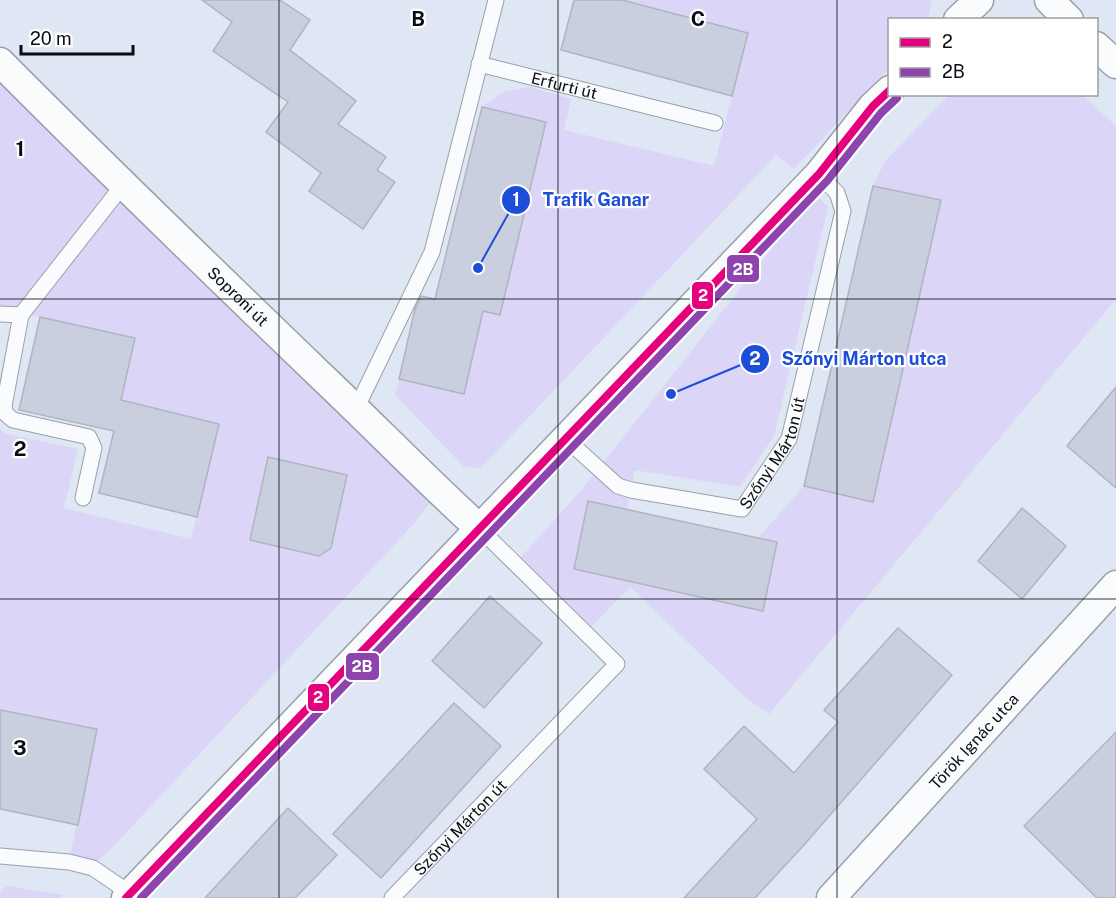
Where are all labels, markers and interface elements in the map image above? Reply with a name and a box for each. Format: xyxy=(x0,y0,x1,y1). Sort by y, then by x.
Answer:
text: B xyxy=(411,7,425,31)
text: C xyxy=(691,7,705,31)
scale bar xyxy=(21,18,134,56)
legend xyxy=(888,18,1098,96)
text: 20 m xyxy=(30,28,72,49)
text: 2 xyxy=(942,31,953,52)
text: 2B xyxy=(942,61,965,82)
street label: Erfurti út xyxy=(529,68,599,103)
text: 1 xyxy=(16,137,24,161)
callout: Trafik Ganar xyxy=(501,182,662,218)
text: 1 xyxy=(512,189,520,210)
text: Trafik Ganar xyxy=(543,189,650,210)
line badge: 2B xyxy=(726,254,760,283)
text: 2B xyxy=(732,260,754,279)
street label: Soproni út xyxy=(204,263,272,330)
line badge: 2 xyxy=(691,281,714,310)
text: 2 xyxy=(698,286,708,305)
callout: Szőnyi Márton utca xyxy=(740,341,959,377)
text: 2 xyxy=(749,348,761,369)
text: Szőnyi Márton utca xyxy=(781,348,947,369)
street label: Szőnyi Márton út xyxy=(736,395,809,513)
text: 2 xyxy=(14,437,26,461)
line badge: 2B xyxy=(345,652,380,681)
text: 2B xyxy=(351,657,373,676)
line badge: 2 xyxy=(307,683,330,712)
text: 2 xyxy=(313,688,323,707)
street label: Török Ignác utca xyxy=(926,690,1023,794)
text: 3 xyxy=(13,736,27,760)
street label: Szőnyi Márton út xyxy=(410,776,511,879)

